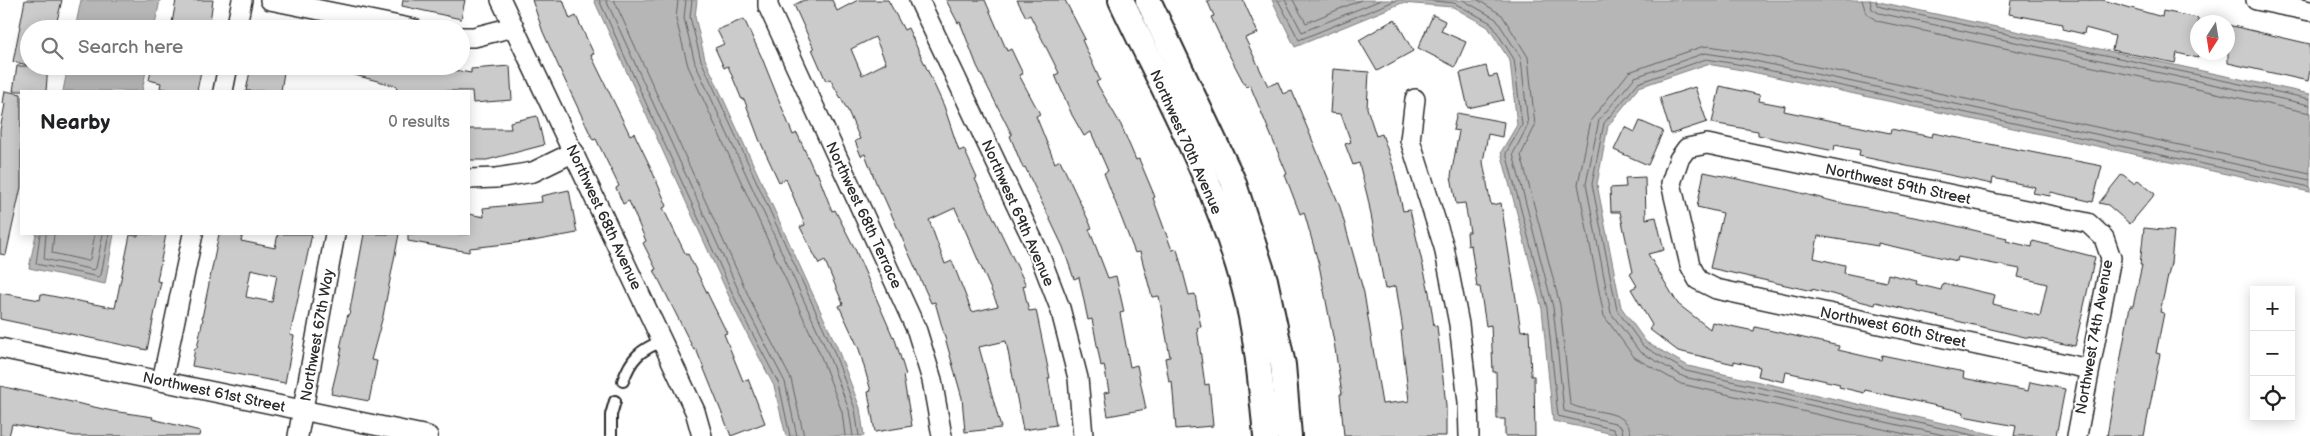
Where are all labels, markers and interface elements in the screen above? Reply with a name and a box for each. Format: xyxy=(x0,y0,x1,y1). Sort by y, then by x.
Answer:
north arrow xyxy=(2190,15,2235,60)
search box xyxy=(20,20,470,75)
icon: search xyxy=(38,34,66,62)
text: Search here xyxy=(78,36,183,59)
street label: Northwest 70th Avenue xyxy=(1145,67,1226,217)
text: Nearby xyxy=(40,110,110,135)
text: 0 results xyxy=(388,113,450,132)
street label: Northwest 69th Avenue xyxy=(977,137,1058,289)
street label: Northwest 68th Terrace xyxy=(821,139,906,292)
street label: Northwest 68th Avenue xyxy=(561,141,646,293)
street label: Northwest 59th Street xyxy=(1823,160,1973,209)
street label: Northwest 74th Avenue xyxy=(2072,258,2117,416)
street label: Northwest 67th Way xyxy=(296,267,339,403)
map controls xyxy=(2250,286,2295,421)
button: + xyxy=(2250,286,2295,331)
street label: Northwest 60th Street xyxy=(1818,303,1968,352)
button: − xyxy=(2250,331,2295,376)
street label: Northwest 61st Street xyxy=(141,368,287,417)
button: locate xyxy=(2250,376,2295,421)

